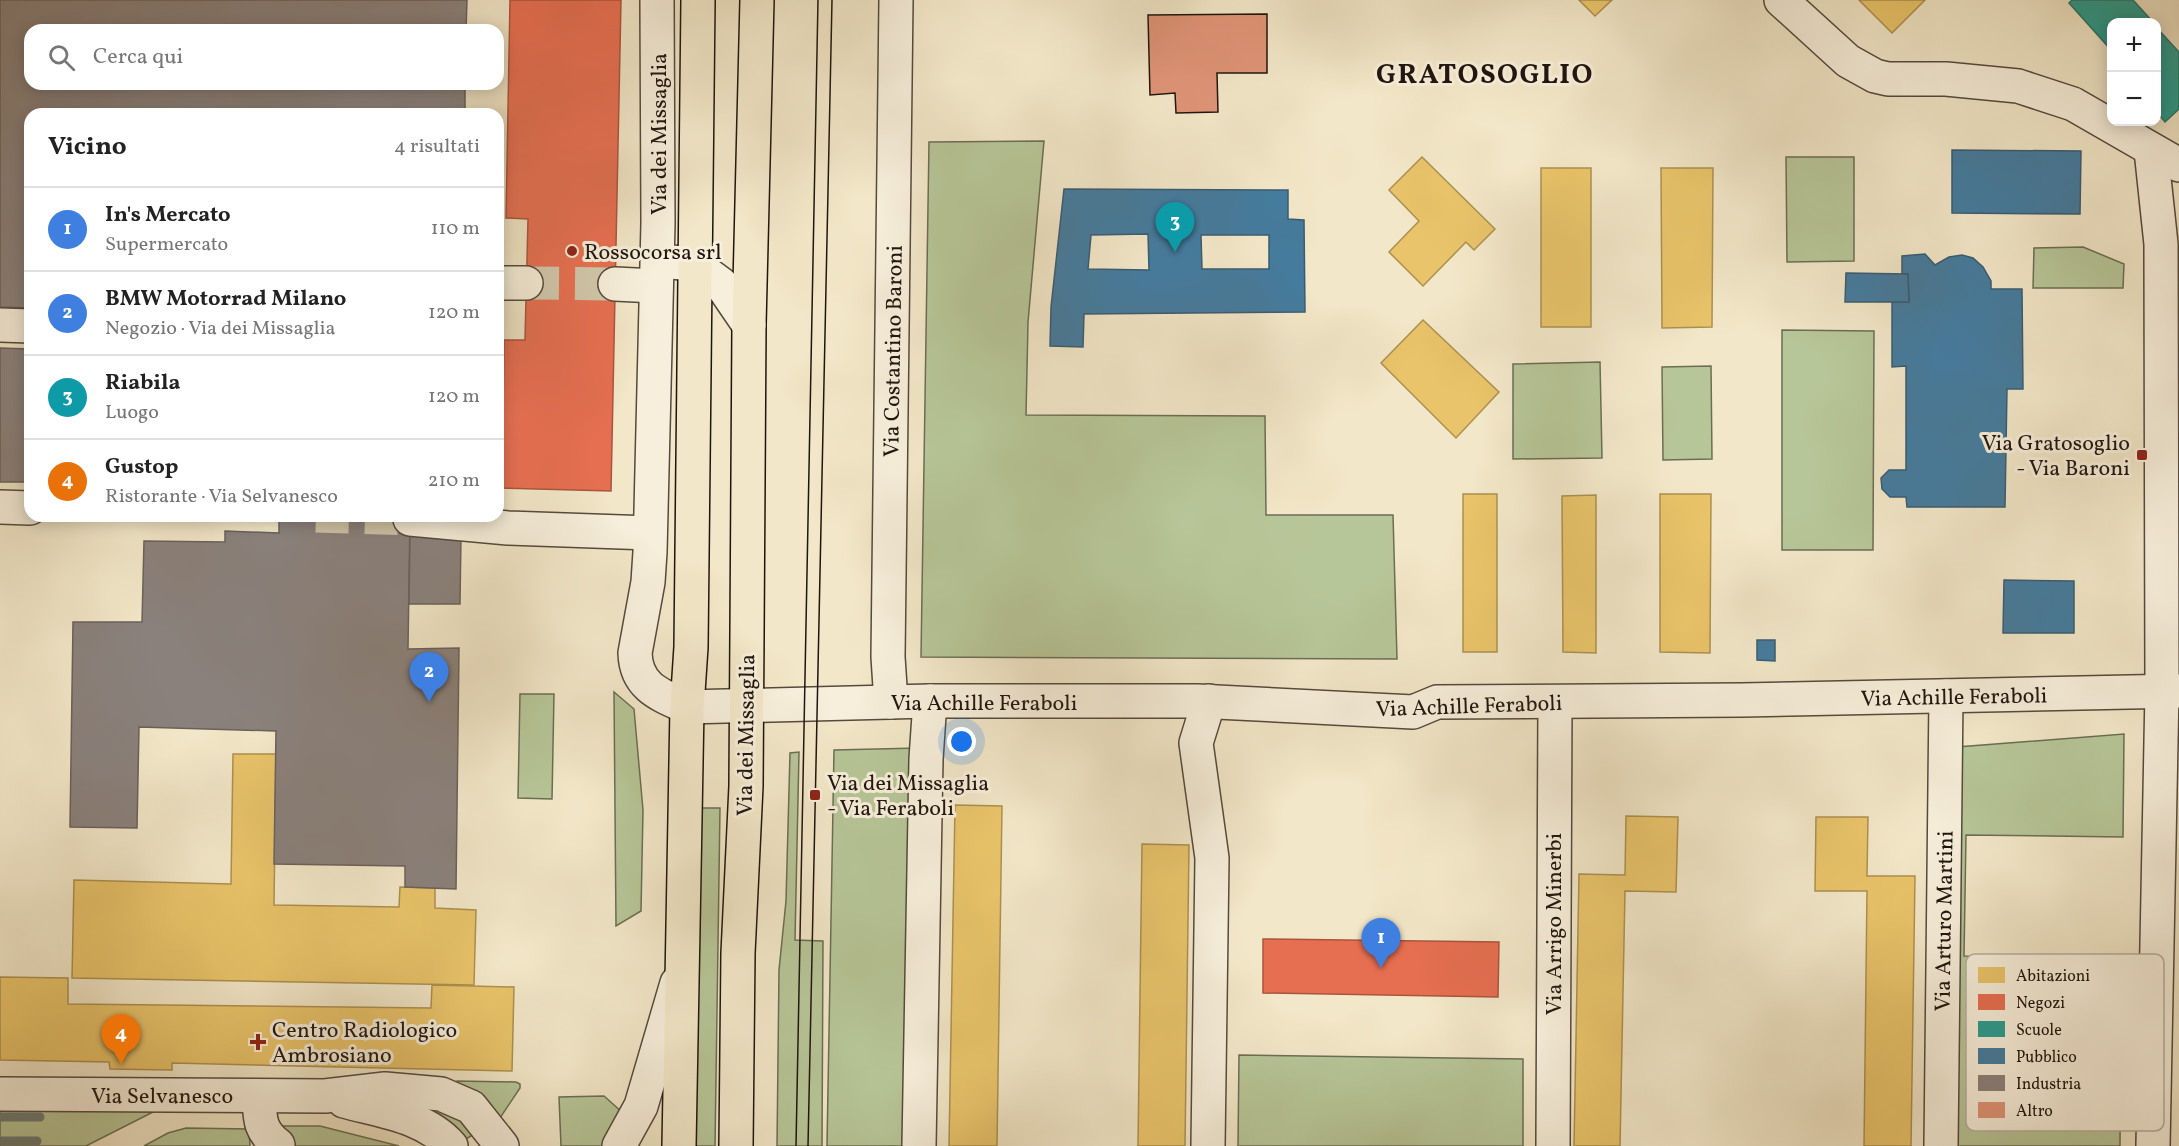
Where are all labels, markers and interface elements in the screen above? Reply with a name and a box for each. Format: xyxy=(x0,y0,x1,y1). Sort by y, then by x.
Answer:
map controls xyxy=(2107,18,2161,126)
button: + xyxy=(2107,18,2161,72)
search box xyxy=(24,24,504,90)
icon: search xyxy=(45,41,78,74)
text: Cerca qui xyxy=(93,42,183,73)
street label: Via dei Missaglia xyxy=(645,53,676,215)
district label: GRATOSOGLIO xyxy=(1376,56,1594,95)
button: − xyxy=(2107,72,2161,126)
text: Vicino xyxy=(48,129,127,165)
text: 4 risultati xyxy=(394,133,480,161)
text: In's Mercato xyxy=(105,200,231,231)
pin: 3 xyxy=(1156,202,1194,252)
text: 1 xyxy=(63,215,72,243)
text: 110 m xyxy=(431,215,480,243)
text: Supermercato xyxy=(105,231,228,259)
place label: Rossocorsa srl xyxy=(584,238,722,269)
marker: Rossocorsa srl xyxy=(565,244,579,258)
street label: Via Costantino Baroni xyxy=(877,245,912,457)
text: BMW Motorrad Milano xyxy=(105,284,346,315)
text: 2 xyxy=(62,299,73,327)
text: 120 m xyxy=(428,299,480,327)
text: Negozio · Via dei Missaglia xyxy=(105,315,336,343)
text: Riabila xyxy=(105,368,181,399)
text: 3 xyxy=(62,383,73,411)
text: 120 m xyxy=(428,383,480,411)
text: Luogo xyxy=(105,399,159,427)
place label: Via Gratosoglio - Via Baroni xyxy=(1982,429,2130,485)
marker: Via Gratosoglio - Via Baroni xyxy=(2135,448,2149,462)
text: Gustop xyxy=(105,452,178,483)
text: 4 xyxy=(61,467,74,495)
text: 210 m xyxy=(428,467,480,495)
text: Ristorante · Via Selvanesco xyxy=(105,483,338,511)
pin: 2 xyxy=(410,652,448,702)
street label: Via dei Missaglia xyxy=(731,654,764,816)
street label: Via Achille Feraboli xyxy=(1860,681,2048,716)
street label: Via Achille Feraboli xyxy=(891,689,1077,720)
street label: Via Achille Feraboli xyxy=(1375,689,1563,726)
your location xyxy=(947,727,976,756)
place label: Via dei Missaglia - Via Feraboli xyxy=(827,769,989,825)
marker: Via dei Missaglia - Via Feraboli xyxy=(808,788,822,802)
street label: Via Arturo Martini xyxy=(1928,830,1963,1012)
street label: Via Arrigo Minerbi xyxy=(1540,833,1571,1015)
pin: 1 xyxy=(1362,918,1400,968)
legend xyxy=(1966,954,2164,1131)
text: Abitazioni xyxy=(2016,966,2090,988)
text: Negozi xyxy=(2016,993,2065,1015)
pin: 4 xyxy=(102,1014,140,1064)
place label: Centro Radiologico Ambrosiano xyxy=(272,1016,457,1072)
text: Scuole xyxy=(2016,1020,2062,1042)
marker: Centro Radiologico Ambrosiano xyxy=(249,1033,267,1051)
text: Pubblico xyxy=(2016,1047,2077,1069)
text: Industria xyxy=(2016,1074,2081,1096)
street label: Via Selvanesco xyxy=(91,1082,233,1113)
text: Altro xyxy=(2016,1101,2053,1123)

